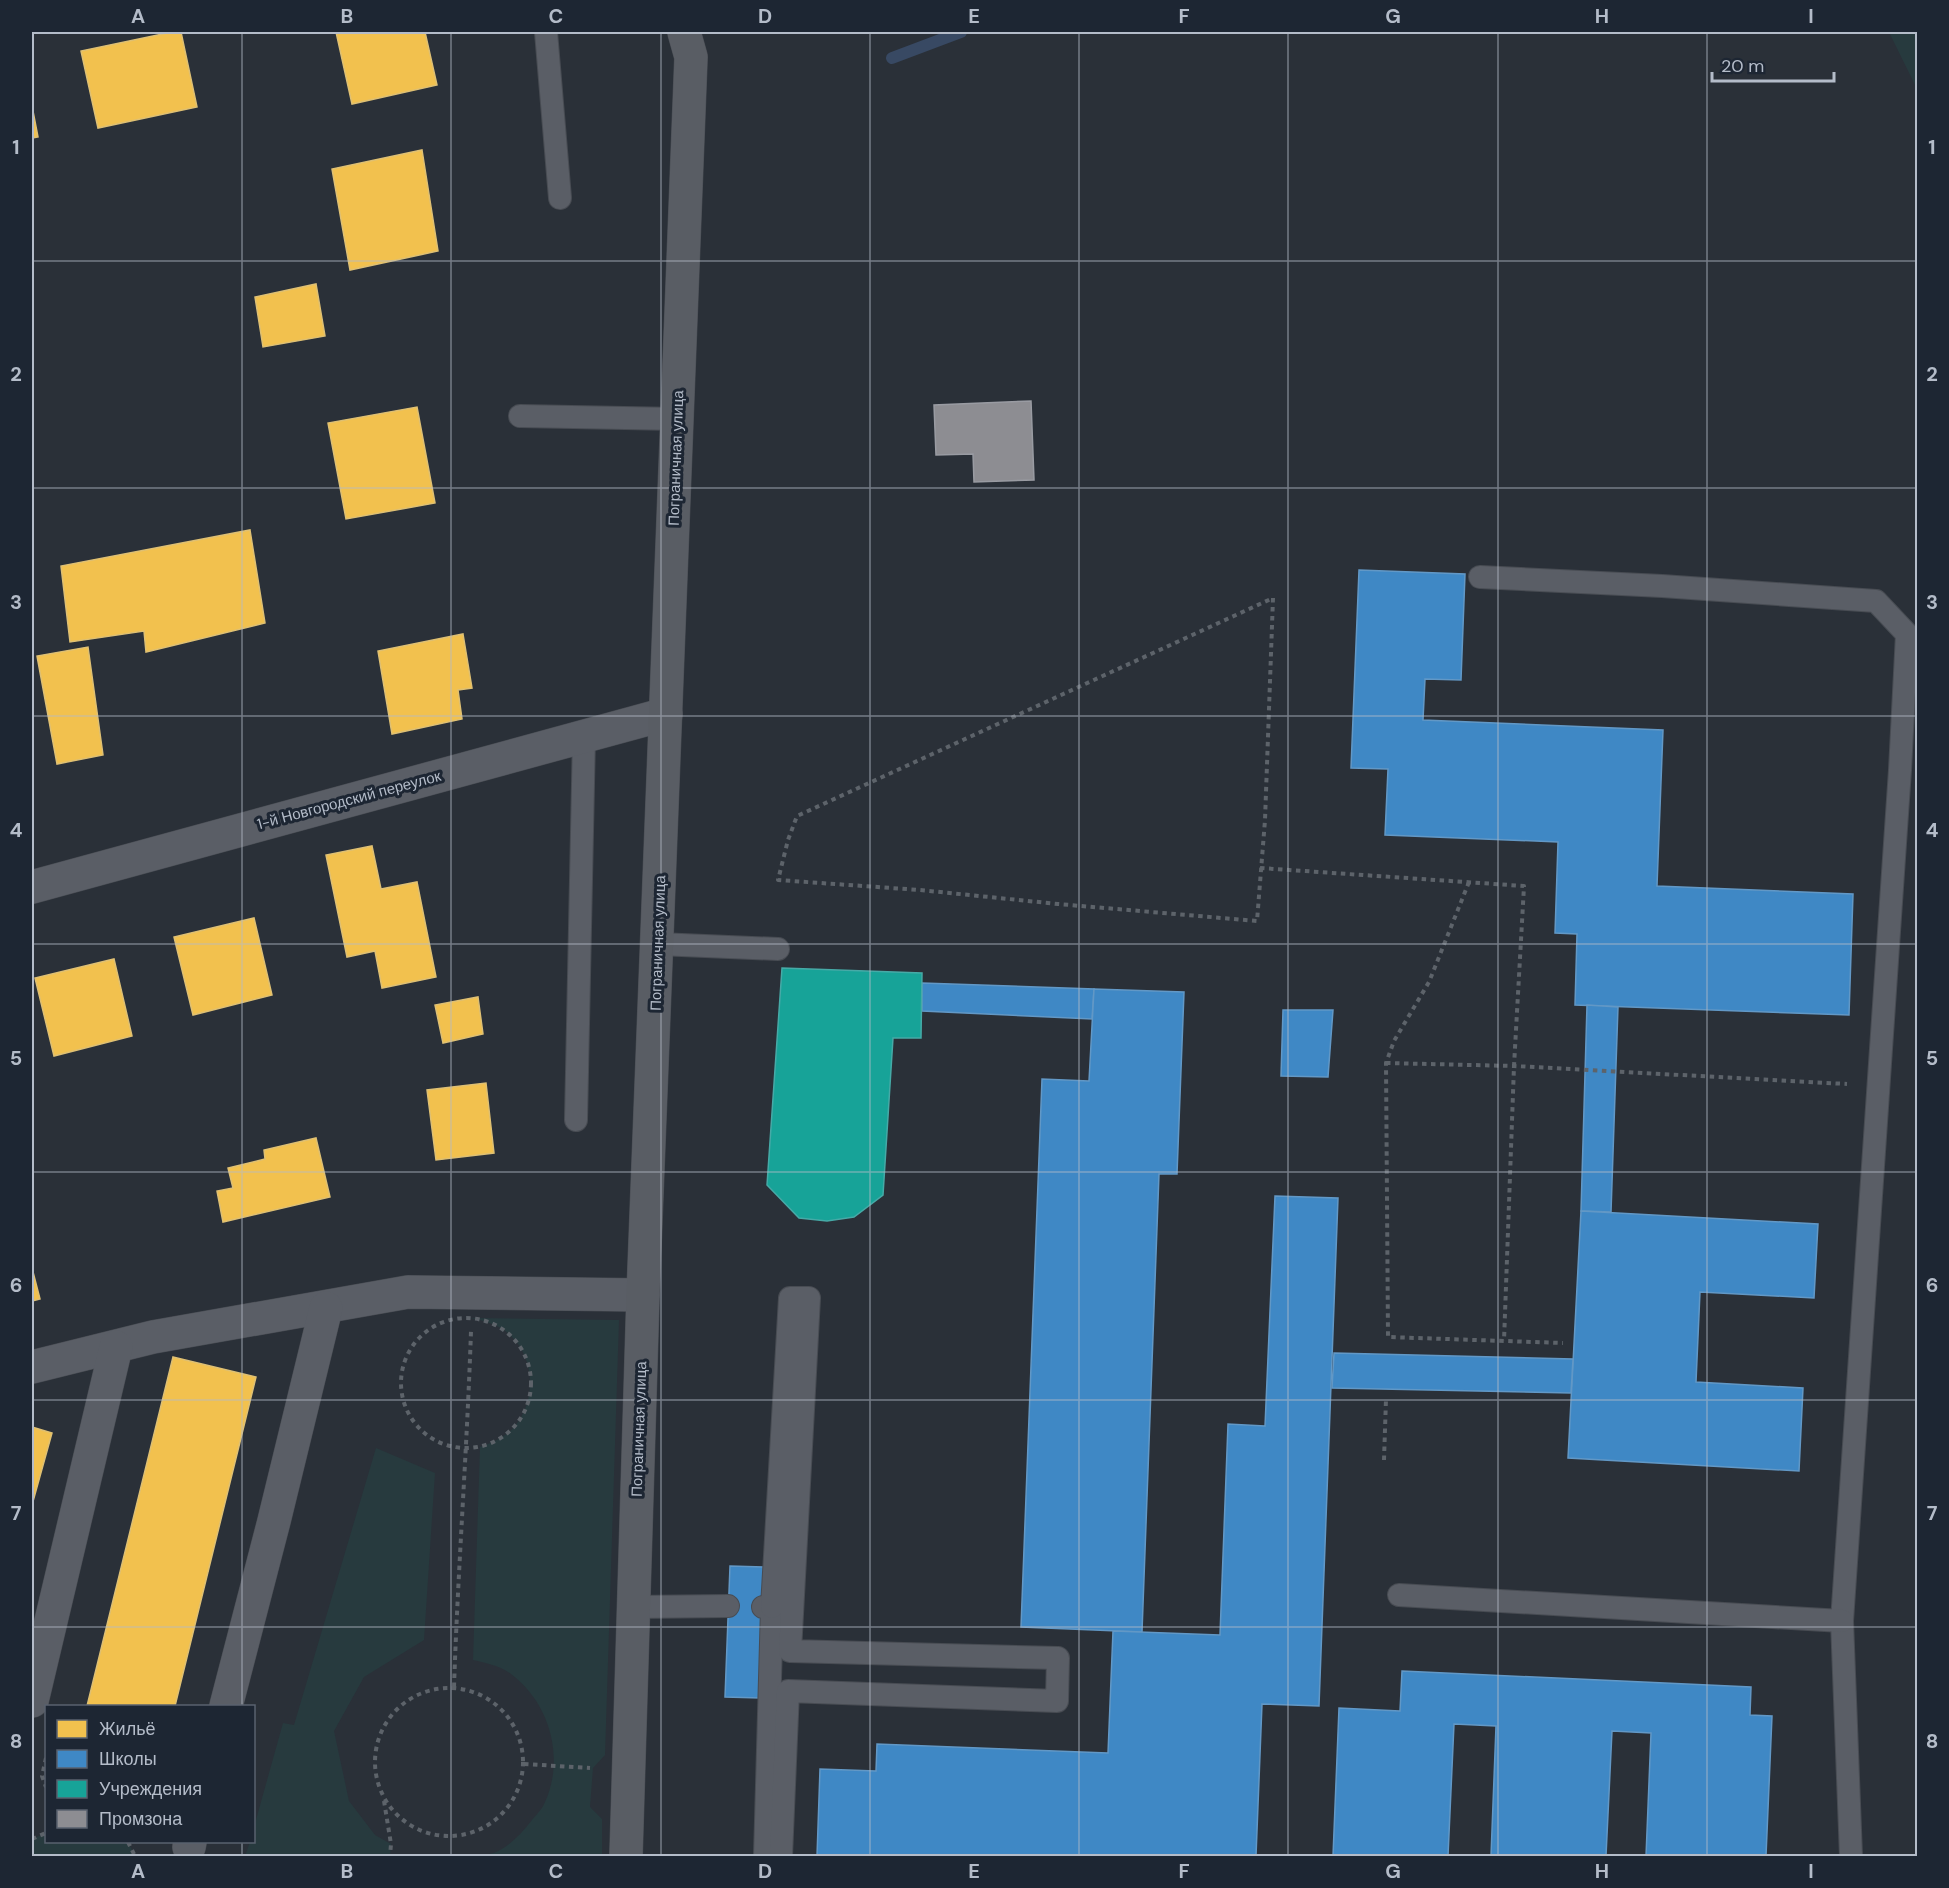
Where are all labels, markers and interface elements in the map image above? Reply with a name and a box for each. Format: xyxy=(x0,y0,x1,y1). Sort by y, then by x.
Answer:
text: A xyxy=(131,3,145,29)
text: B xyxy=(341,3,353,29)
text: C xyxy=(549,3,563,29)
text: D xyxy=(758,3,772,29)
text: E xyxy=(968,3,980,29)
text: F xyxy=(1178,3,1190,29)
text: G xyxy=(1385,3,1401,29)
text: H xyxy=(1595,3,1609,29)
text: I xyxy=(1808,3,1814,29)
scale bar xyxy=(1712,45,1834,83)
text: 20 m xyxy=(1721,54,1764,78)
text: 1 xyxy=(12,134,20,160)
text: 1 xyxy=(1928,134,1936,160)
text: 2 xyxy=(10,361,22,387)
text: 2 xyxy=(1926,361,1938,387)
street label: Пограничная улица xyxy=(664,389,688,526)
text: 3 xyxy=(10,589,22,615)
text: 3 xyxy=(1926,589,1938,615)
street label: 1-й Новгородский переулок xyxy=(255,766,444,834)
text: 4 xyxy=(10,817,23,843)
text: 4 xyxy=(1926,817,1939,843)
street label: Пограничная улица xyxy=(646,874,670,1011)
text: 5 xyxy=(10,1045,22,1071)
text: 5 xyxy=(1926,1045,1938,1071)
text: 6 xyxy=(10,1272,22,1298)
text: 6 xyxy=(1926,1272,1938,1298)
street label: Пограничная улица xyxy=(627,1360,651,1497)
text: 7 xyxy=(11,1500,22,1526)
text: 7 xyxy=(1927,1500,1938,1526)
legend xyxy=(45,1705,255,1843)
text: Жильё xyxy=(99,1717,156,1741)
text: 8 xyxy=(10,1728,22,1754)
text: 8 xyxy=(1926,1728,1938,1754)
text: Школы xyxy=(99,1747,157,1771)
text: Учреждения xyxy=(99,1777,202,1801)
text: Промзона xyxy=(99,1807,183,1831)
text: A xyxy=(131,1858,145,1884)
text: B xyxy=(341,1858,353,1884)
text: C xyxy=(549,1858,563,1884)
text: D xyxy=(758,1858,772,1884)
text: E xyxy=(968,1858,980,1884)
text: F xyxy=(1178,1858,1190,1884)
text: G xyxy=(1385,1858,1401,1884)
text: H xyxy=(1595,1858,1609,1884)
text: I xyxy=(1808,1858,1814,1884)

